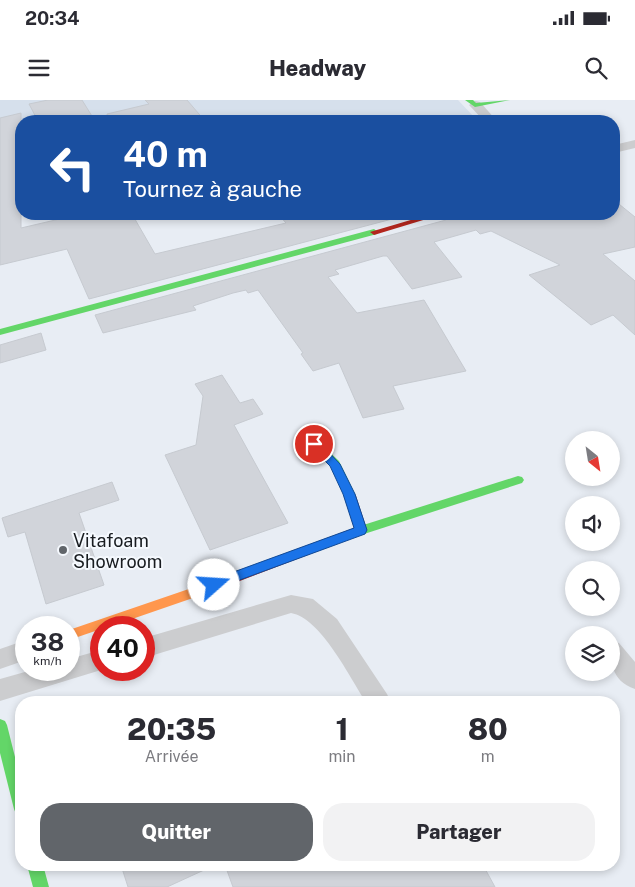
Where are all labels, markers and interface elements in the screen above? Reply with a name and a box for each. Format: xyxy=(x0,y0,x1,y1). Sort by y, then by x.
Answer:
text: 20:34 xyxy=(25,7,79,29)
icon: menu xyxy=(25,54,53,82)
icon: search xyxy=(582,54,610,82)
text: Headway xyxy=(269,55,366,81)
text: 40 m xyxy=(123,134,208,175)
icon: left xyxy=(40,135,105,200)
text: Tournez à gauche xyxy=(123,176,302,202)
pin xyxy=(293,423,335,465)
icon: arrive xyxy=(300,430,328,458)
north arrow xyxy=(565,431,620,486)
map controls xyxy=(565,431,620,681)
button: sound xyxy=(565,496,620,551)
place label: Vitafoam Showroom xyxy=(73,530,162,572)
marker: Vitafoam Showroom xyxy=(57,544,69,556)
position arrow xyxy=(187,558,239,610)
button: search xyxy=(565,561,620,616)
speed limit sign: 40 xyxy=(90,616,155,681)
button: layers xyxy=(565,626,620,681)
text: 38 xyxy=(31,627,64,657)
text: km/h xyxy=(33,654,62,668)
text: 20:35 xyxy=(127,711,216,747)
text: 1 xyxy=(335,711,349,747)
text: 80 xyxy=(468,711,508,747)
text: Arrivée xyxy=(145,747,199,766)
text: min xyxy=(328,747,356,766)
text: m xyxy=(481,747,495,766)
button: Quitter xyxy=(40,803,313,861)
button: Partager xyxy=(323,803,595,861)

